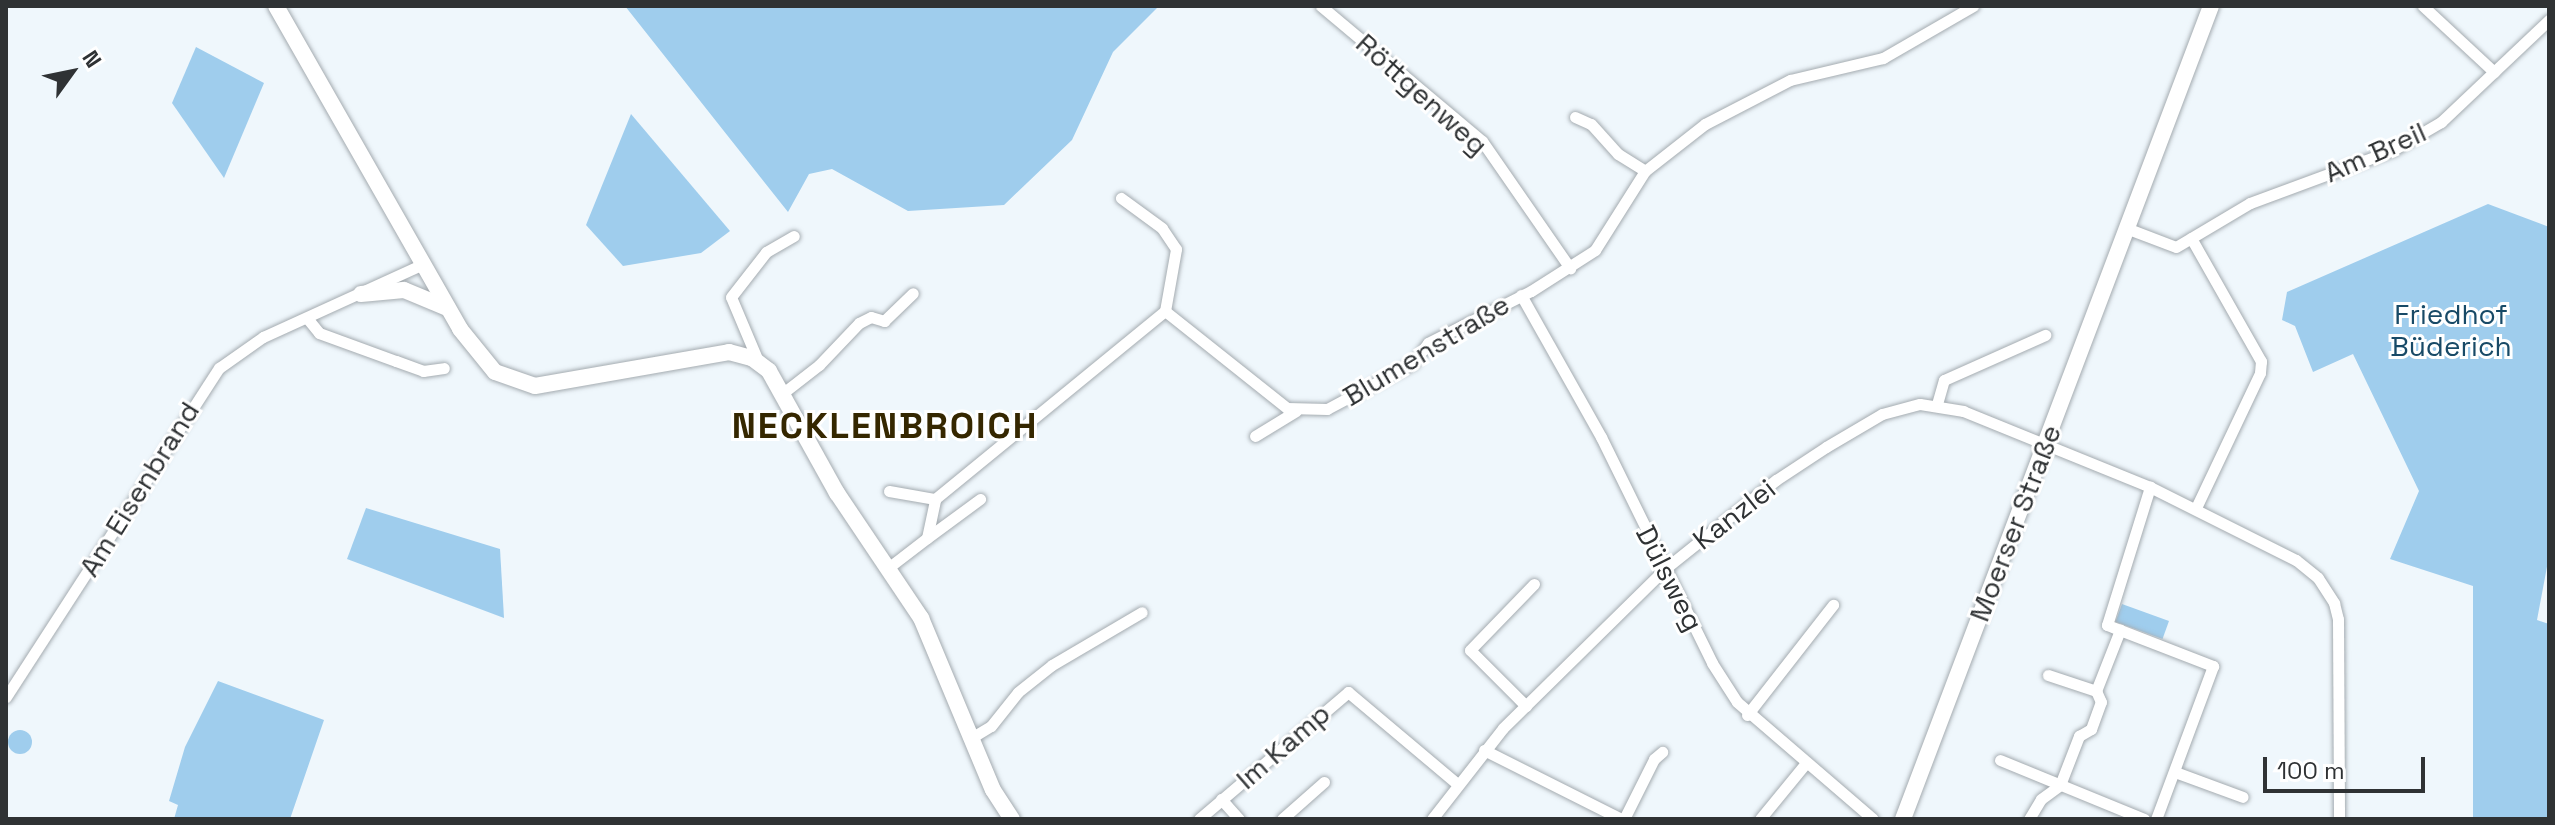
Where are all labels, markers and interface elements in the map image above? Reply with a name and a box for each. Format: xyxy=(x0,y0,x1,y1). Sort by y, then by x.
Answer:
street label: Röttgenweg xyxy=(1349,26,1495,162)
north arrow xyxy=(32,32,112,112)
text: N xyxy=(76,45,108,73)
street label: Am Breil xyxy=(2319,115,2431,189)
street label: Blumenstraße xyxy=(1337,287,1515,413)
park label: Friedhof Büderich xyxy=(2390,297,2512,363)
street label: Am Eisenbrand xyxy=(72,396,206,582)
district label: NECKLENBROICH xyxy=(732,405,1038,449)
street label: Moerser Straße xyxy=(1962,420,2068,626)
street label: Kanzlei xyxy=(1686,471,1782,557)
street label: Dülsweg xyxy=(1629,520,1711,636)
street label: Im Kamp xyxy=(1229,696,1337,796)
scale bar xyxy=(2267,741,2429,791)
text: 100 m xyxy=(2277,755,2345,786)

